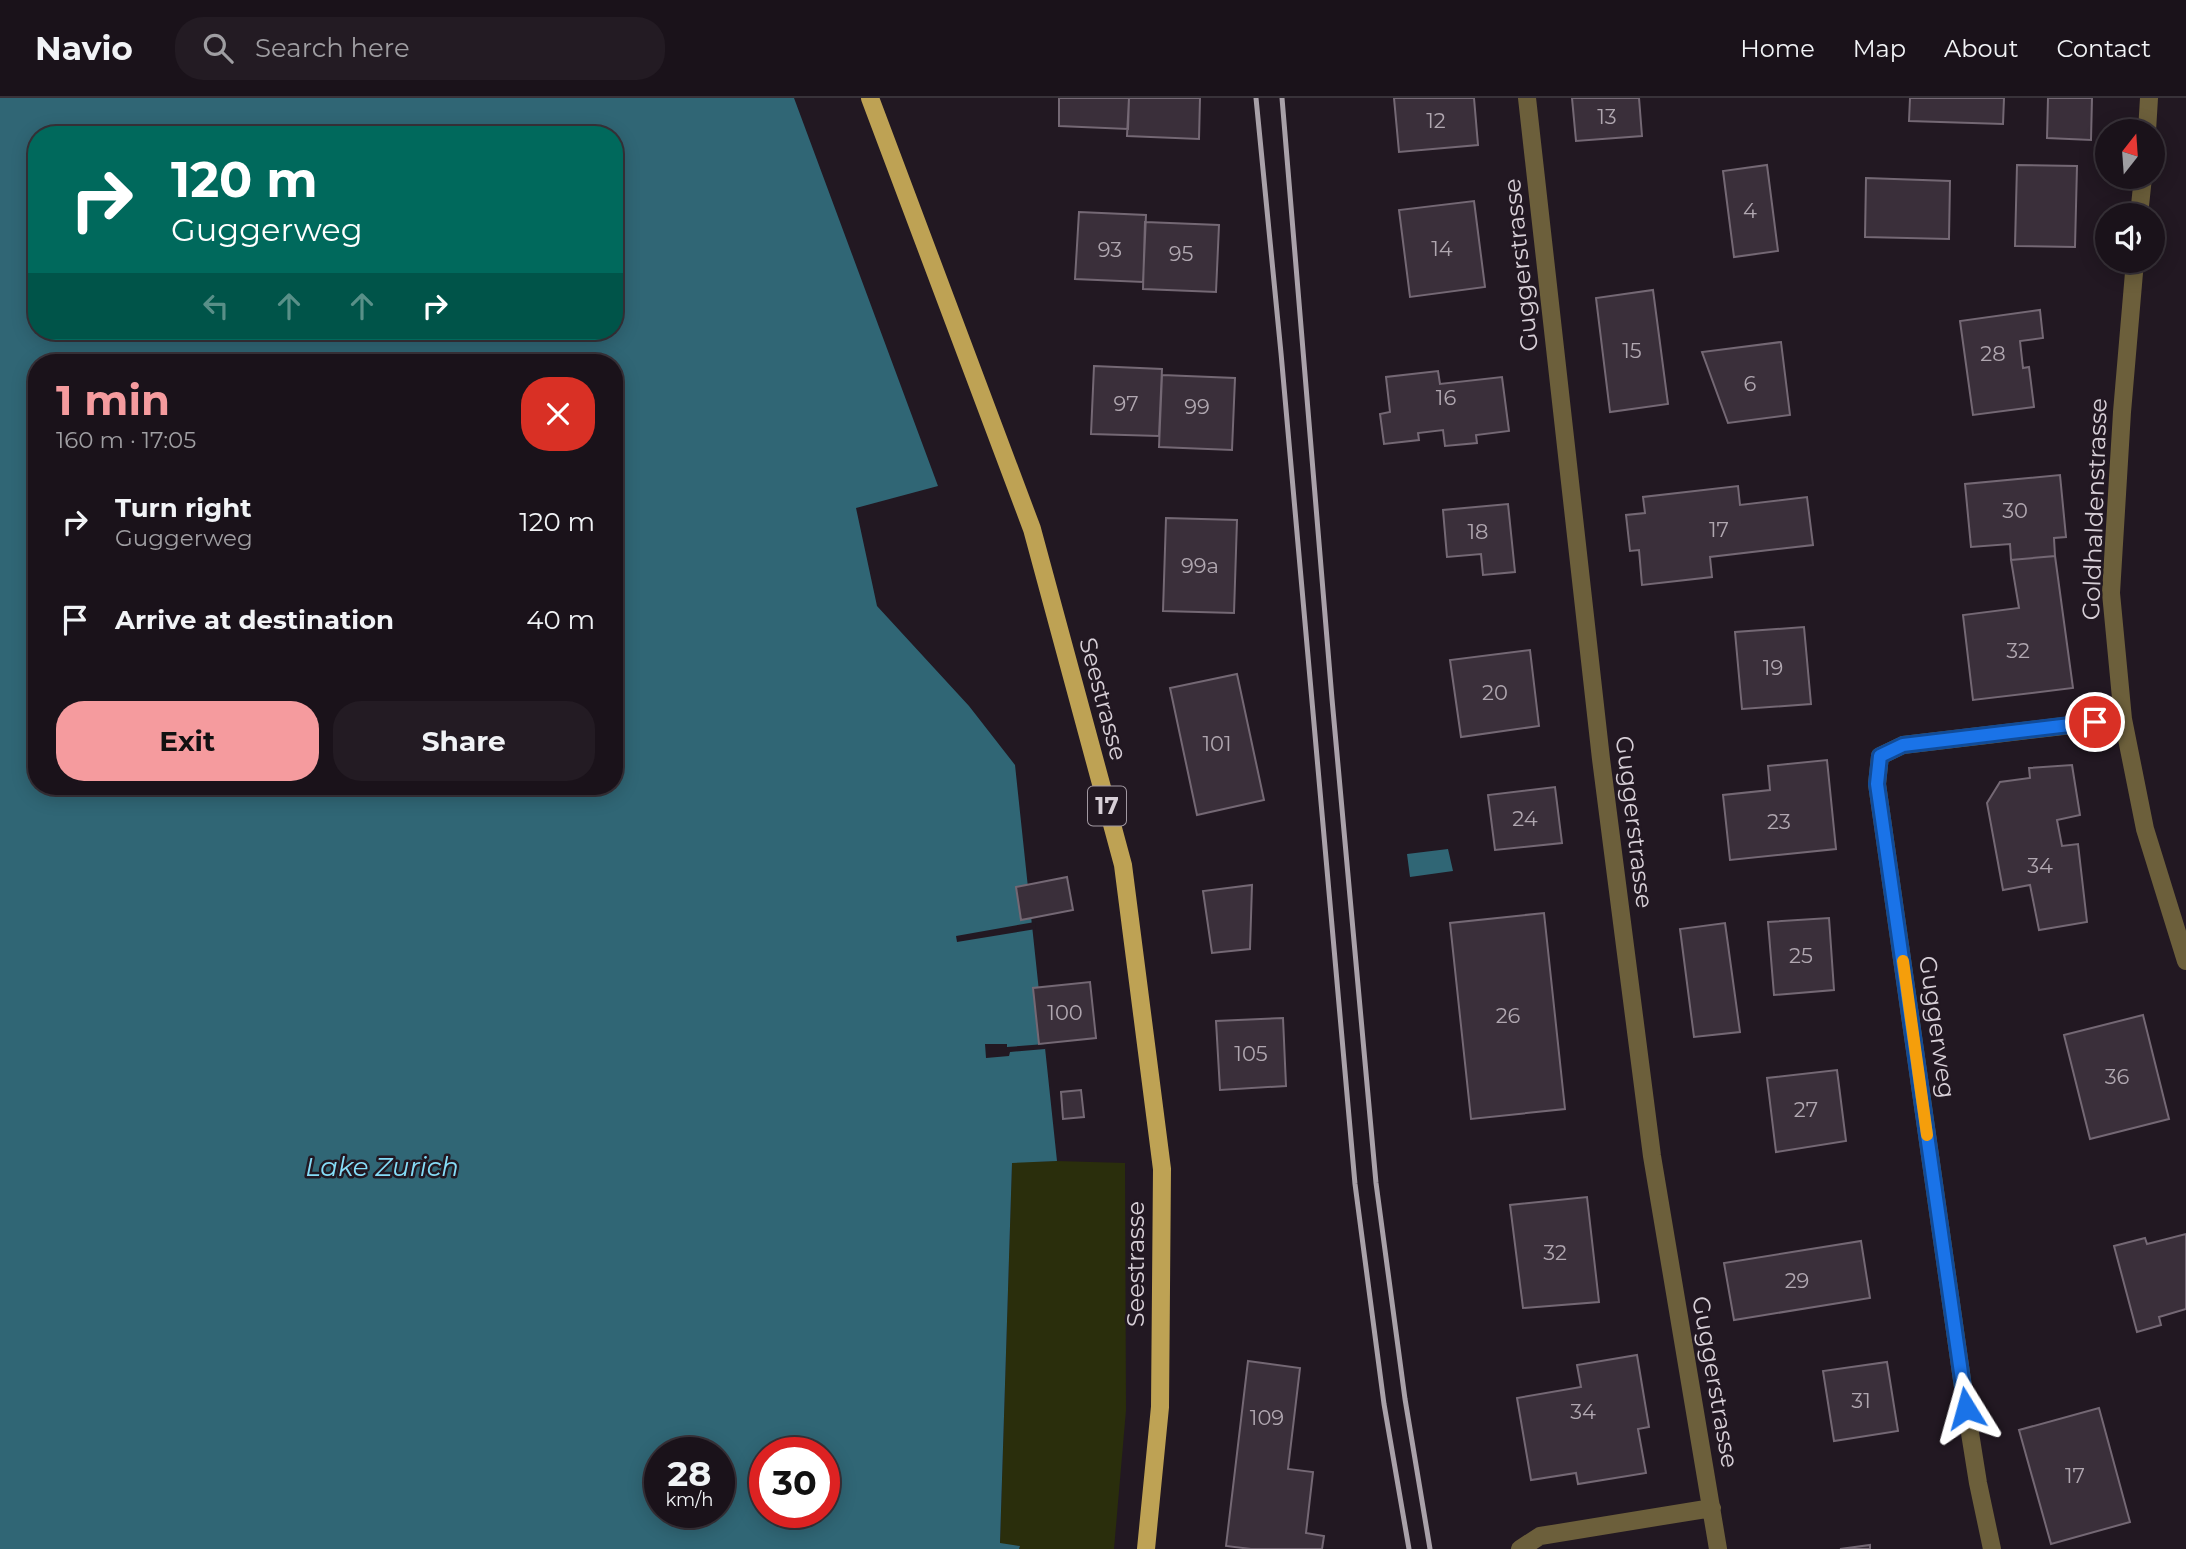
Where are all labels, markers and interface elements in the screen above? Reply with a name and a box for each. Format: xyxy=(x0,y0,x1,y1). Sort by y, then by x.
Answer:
search box xyxy=(175,17,665,80)
text: Navio xyxy=(35,28,133,68)
icon: search xyxy=(199,29,237,67)
text: Search here xyxy=(255,32,410,64)
text: Home xyxy=(1740,34,1815,63)
text: Map xyxy=(1853,34,1906,63)
text: About xyxy=(1944,34,2018,63)
text: Contact xyxy=(2056,34,2151,63)
house number: 13 xyxy=(1597,104,1617,129)
house number: 12 xyxy=(1426,108,1446,133)
north arrow xyxy=(2095,119,2165,189)
map controls xyxy=(2095,119,2165,273)
text: 120 m xyxy=(171,150,318,209)
icon: right xyxy=(56,154,147,245)
street label: Guggerstrasse xyxy=(1497,177,1544,353)
house number: 4 xyxy=(1743,198,1757,223)
button: sound xyxy=(2095,203,2165,273)
text: Guggerweg xyxy=(171,210,363,249)
house number: 14 xyxy=(1431,236,1453,261)
house number: 93 xyxy=(1098,237,1122,262)
house number: 95 xyxy=(1169,241,1193,266)
icon: left xyxy=(197,287,235,325)
icon: ahead xyxy=(270,287,308,325)
icon: ahead xyxy=(343,287,381,325)
icon: right xyxy=(416,287,454,325)
house number: 15 xyxy=(1622,338,1642,363)
house number: 28 xyxy=(1980,341,2006,366)
house number: 6 xyxy=(1744,371,1757,396)
text: 1 min xyxy=(56,374,170,426)
button: close xyxy=(521,377,595,451)
house number: 16 xyxy=(1436,385,1456,410)
house number: 97 xyxy=(1114,391,1139,416)
house number: 99 xyxy=(1184,394,1210,419)
street label: Goldhaldenstrasse xyxy=(2076,397,2113,621)
text: 160 m · 17:05 xyxy=(56,426,196,454)
text: Turn right xyxy=(115,492,251,524)
house number: 30 xyxy=(2002,498,2028,523)
icon: right xyxy=(56,503,94,541)
text: 120 m xyxy=(519,506,595,538)
house number: 17 xyxy=(1709,517,1729,542)
house number: 18 xyxy=(1468,519,1488,544)
text: Guggerweg xyxy=(115,524,253,552)
house number: 99a xyxy=(1181,553,1219,578)
icon: arrive xyxy=(56,601,94,639)
text: Arrive at destination xyxy=(115,604,394,636)
text: 40 m xyxy=(526,604,595,636)
street label: Seestrasse xyxy=(1073,634,1134,763)
house number: 32 xyxy=(2006,638,2030,663)
house number: 19 xyxy=(1763,655,1783,680)
house number: 20 xyxy=(1482,680,1508,705)
pin xyxy=(2065,692,2125,752)
button: Exit xyxy=(56,701,319,781)
button: Share xyxy=(333,701,595,781)
icon: arrive xyxy=(2076,703,2114,741)
house number: 101 xyxy=(1202,731,1232,756)
street label: Guggerstrasse xyxy=(1610,734,1659,910)
road number: 17 xyxy=(1088,786,1126,826)
house number: 24 xyxy=(1512,806,1538,831)
house number: 23 xyxy=(1767,809,1791,834)
house number: 34 xyxy=(2027,853,2053,878)
house number: 25 xyxy=(1789,943,1813,968)
street label: Guggerweg xyxy=(1913,954,1962,1100)
house number: 100 xyxy=(1047,1000,1083,1025)
house number: 26 xyxy=(1496,1003,1521,1028)
house number: 105 xyxy=(1234,1041,1268,1066)
house number: 36 xyxy=(2105,1064,2130,1089)
house number: 27 xyxy=(1794,1097,1818,1122)
water label: Lake Zurich xyxy=(305,1151,459,1183)
street label: Seestrasse xyxy=(1121,1201,1150,1327)
house number: 32 xyxy=(1543,1240,1567,1265)
house number: 29 xyxy=(1785,1268,1809,1293)
street label: Guggerstrasse xyxy=(1686,1294,1745,1470)
position arrow xyxy=(1929,1371,2003,1445)
house number: 31 xyxy=(1851,1388,1871,1413)
house number: 34 xyxy=(1570,1399,1596,1424)
house number: 109 xyxy=(1250,1405,1284,1430)
speed limit sign: 30 xyxy=(749,1437,840,1528)
text: 28 xyxy=(668,1452,711,1495)
house number: 17 xyxy=(2065,1463,2085,1488)
text: km/h xyxy=(665,1489,714,1511)

